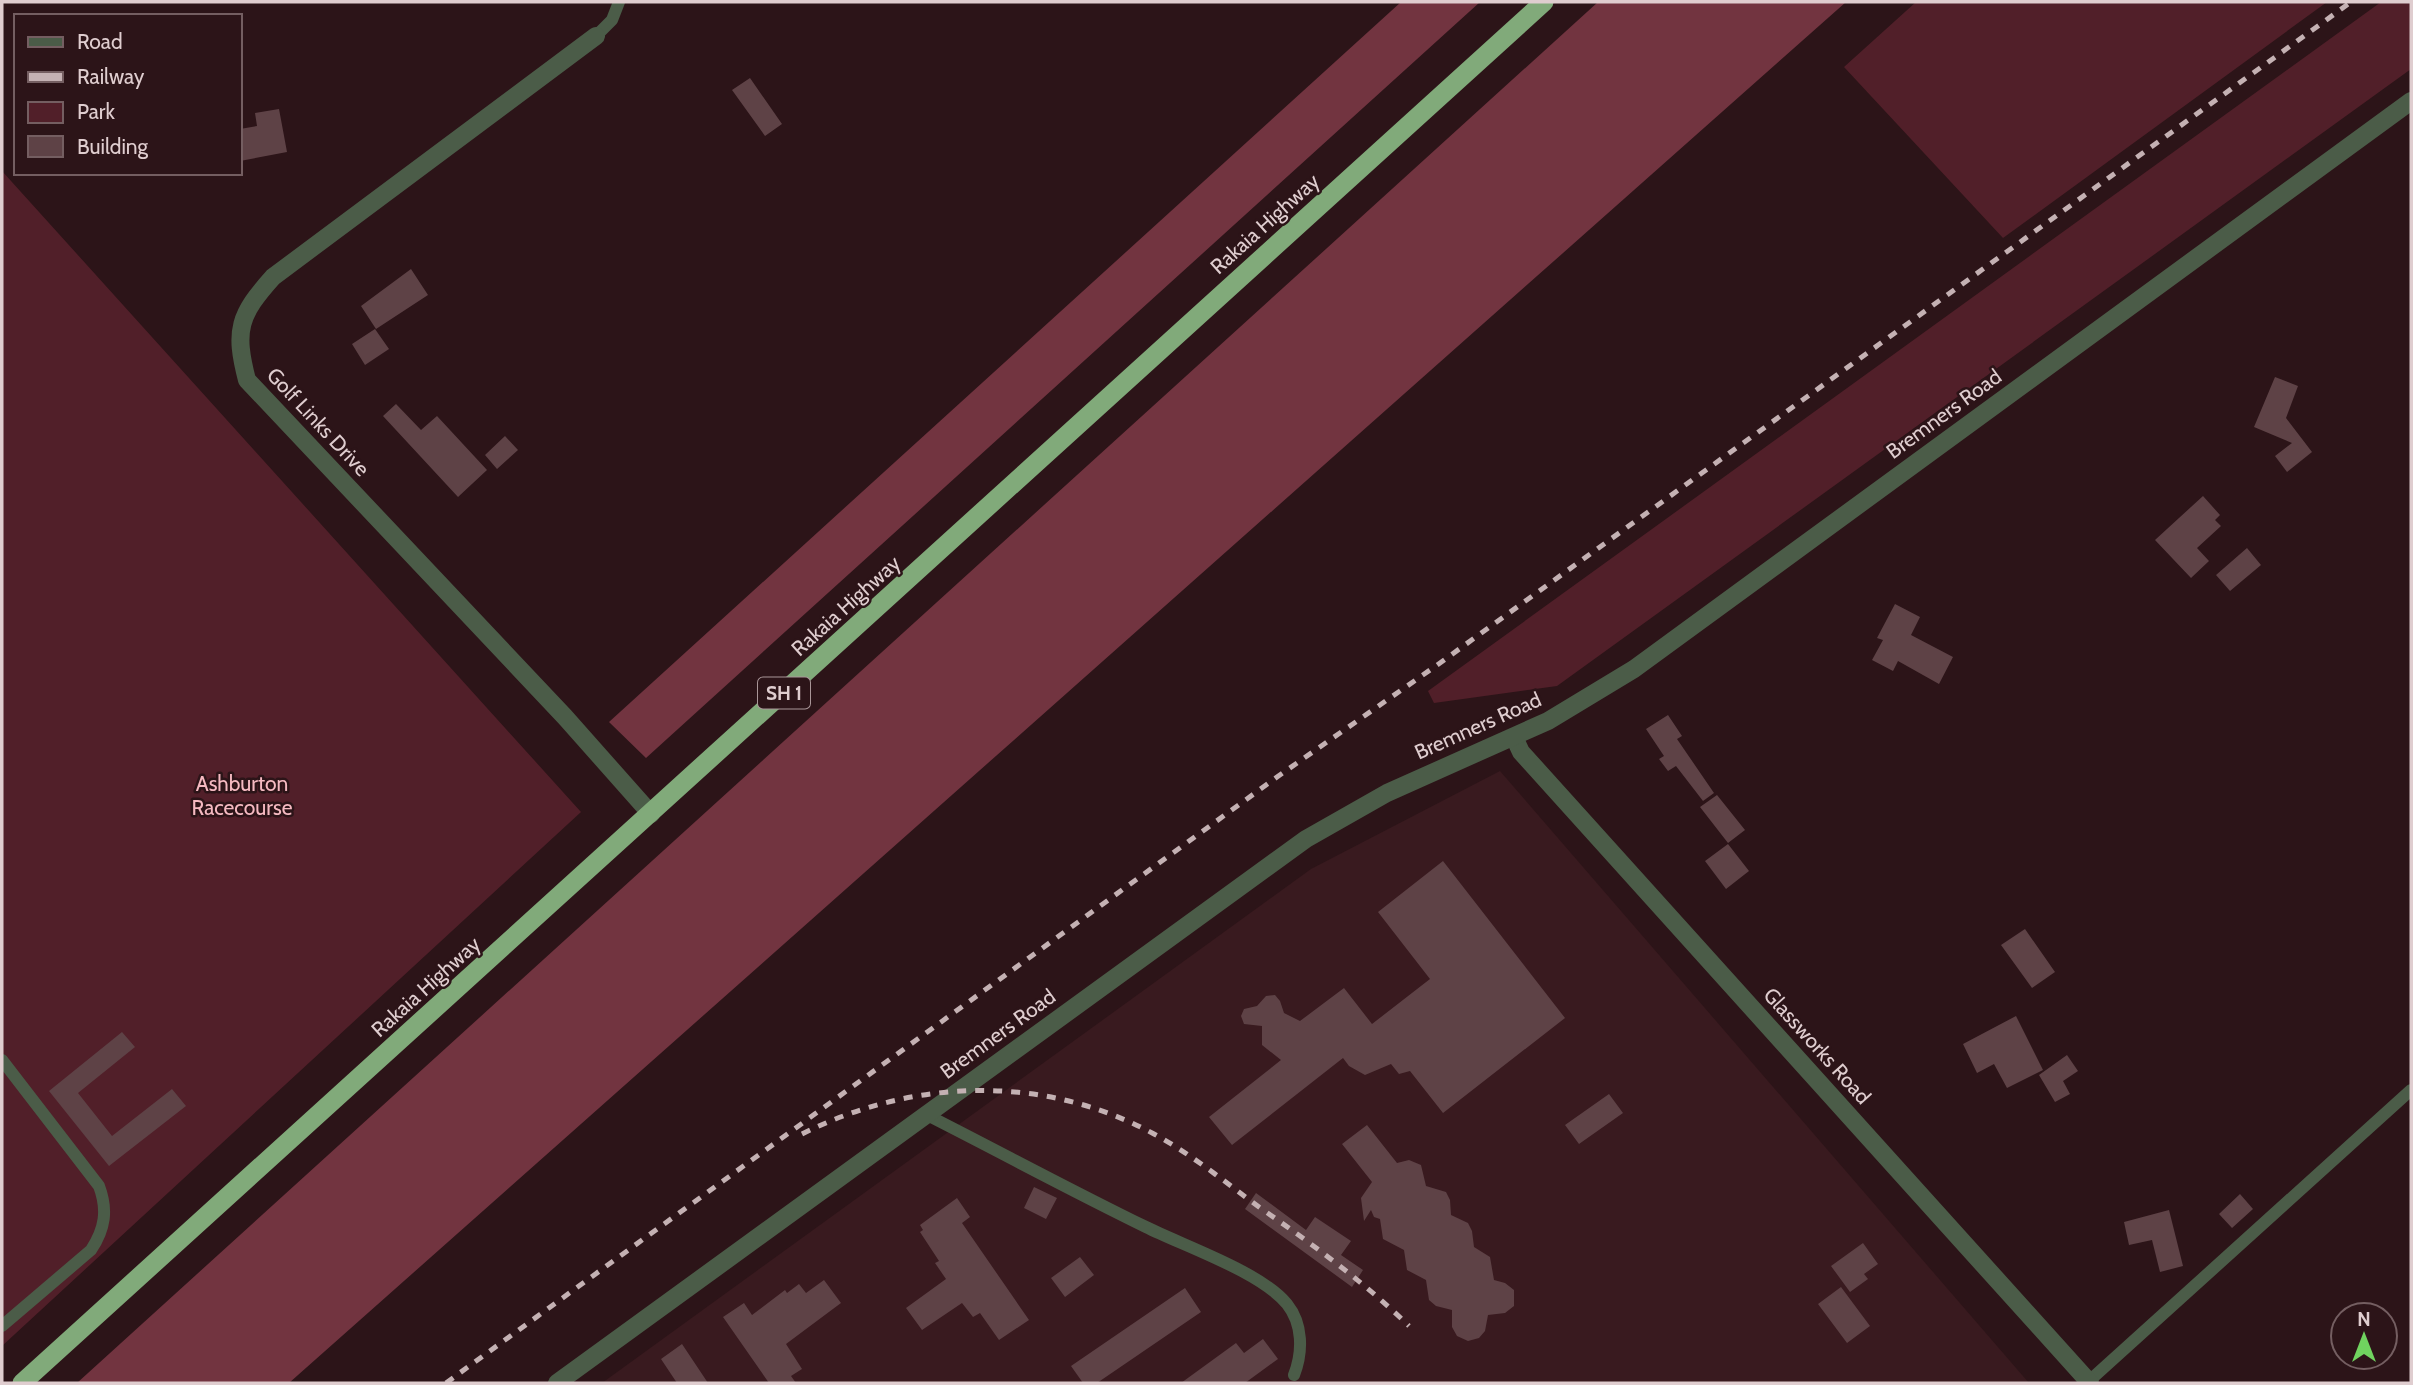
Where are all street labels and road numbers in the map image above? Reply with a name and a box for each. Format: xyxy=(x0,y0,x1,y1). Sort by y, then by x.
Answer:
street label: Rakaia Highway xyxy=(1205,168,1324,279)
street label: Golf Links Drive xyxy=(262,362,375,481)
street label: Bremners Road xyxy=(1881,363,2006,464)
street label: Rakaia Highway xyxy=(786,550,905,661)
road number: SH 1 xyxy=(758,678,810,708)
street label: Bremners Road xyxy=(1411,686,1545,765)
street label: Rakaia Highway xyxy=(366,931,485,1042)
street label: Glassworks Road xyxy=(1759,982,1876,1109)
street label: Bremners Road xyxy=(935,983,1060,1084)

